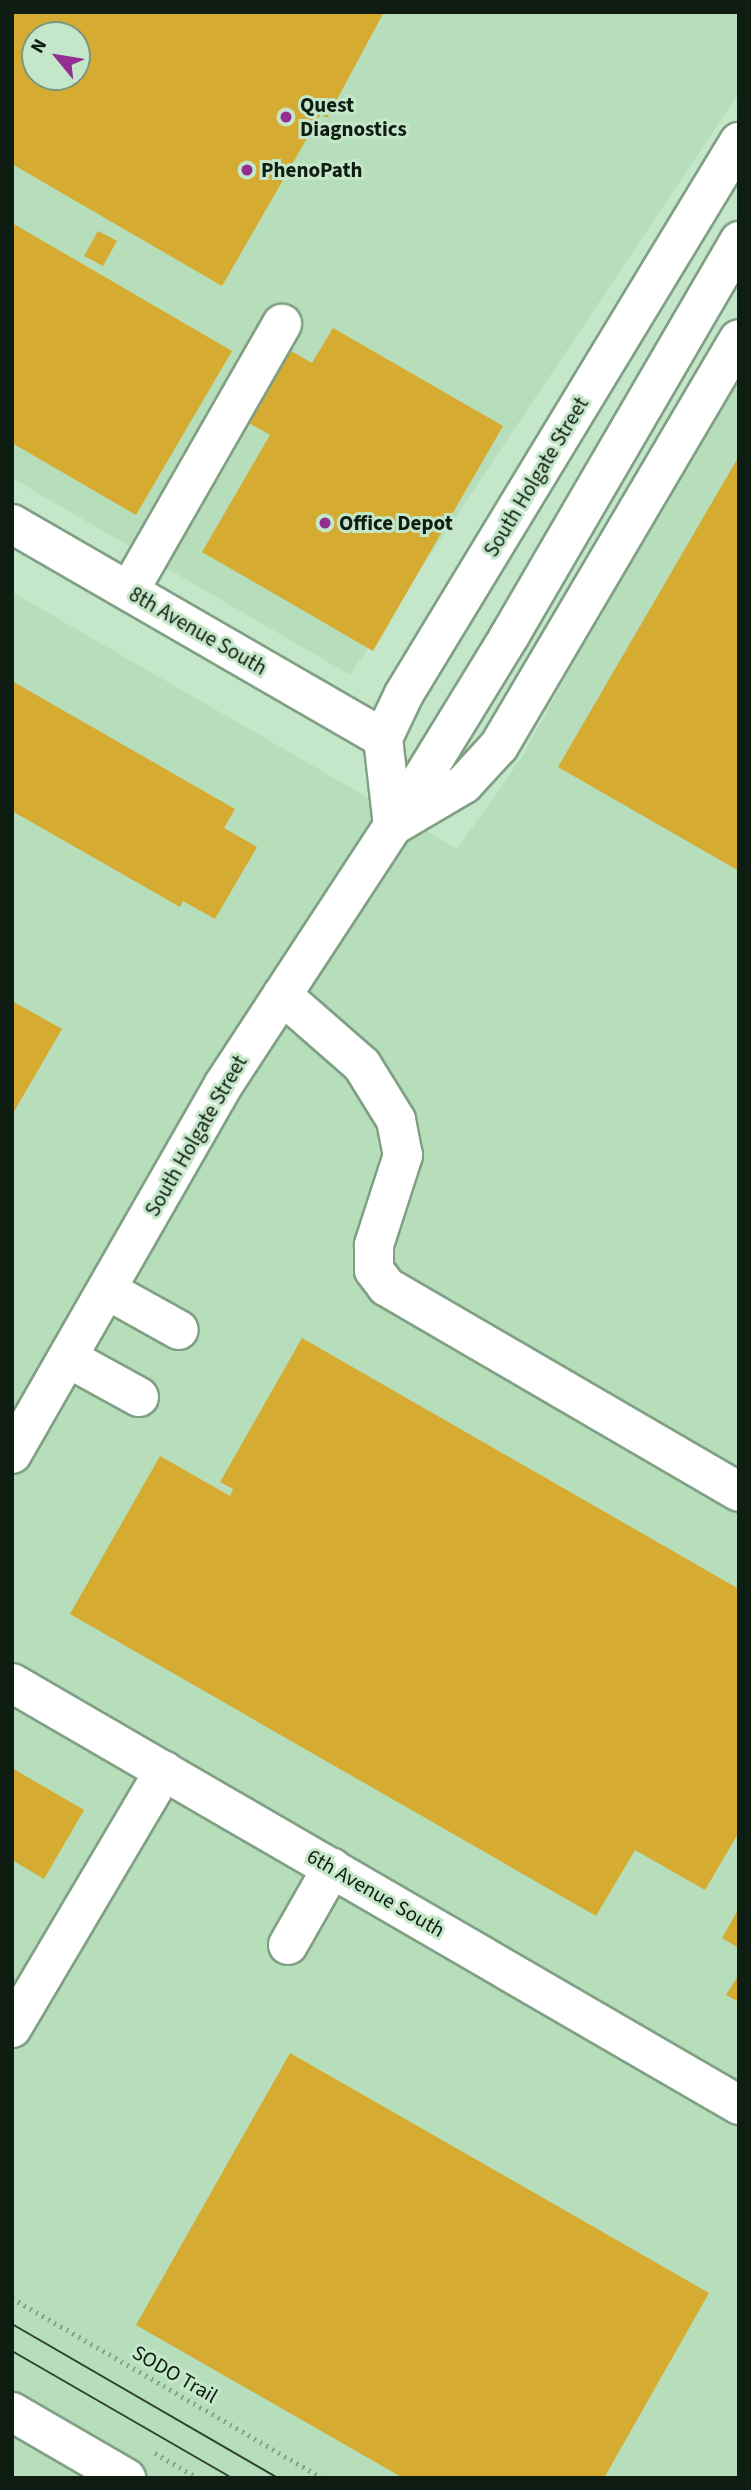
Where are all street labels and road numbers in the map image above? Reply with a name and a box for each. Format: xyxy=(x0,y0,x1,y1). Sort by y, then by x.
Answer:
street label: South Holgate Street xyxy=(478,393,594,561)
street label: 8th Avenue South xyxy=(125,581,271,681)
street label: South Holgate Street xyxy=(140,1051,252,1221)
street label: 6th Avenue South xyxy=(303,1843,449,1943)
street label: SODO Trail xyxy=(128,2339,222,2409)

